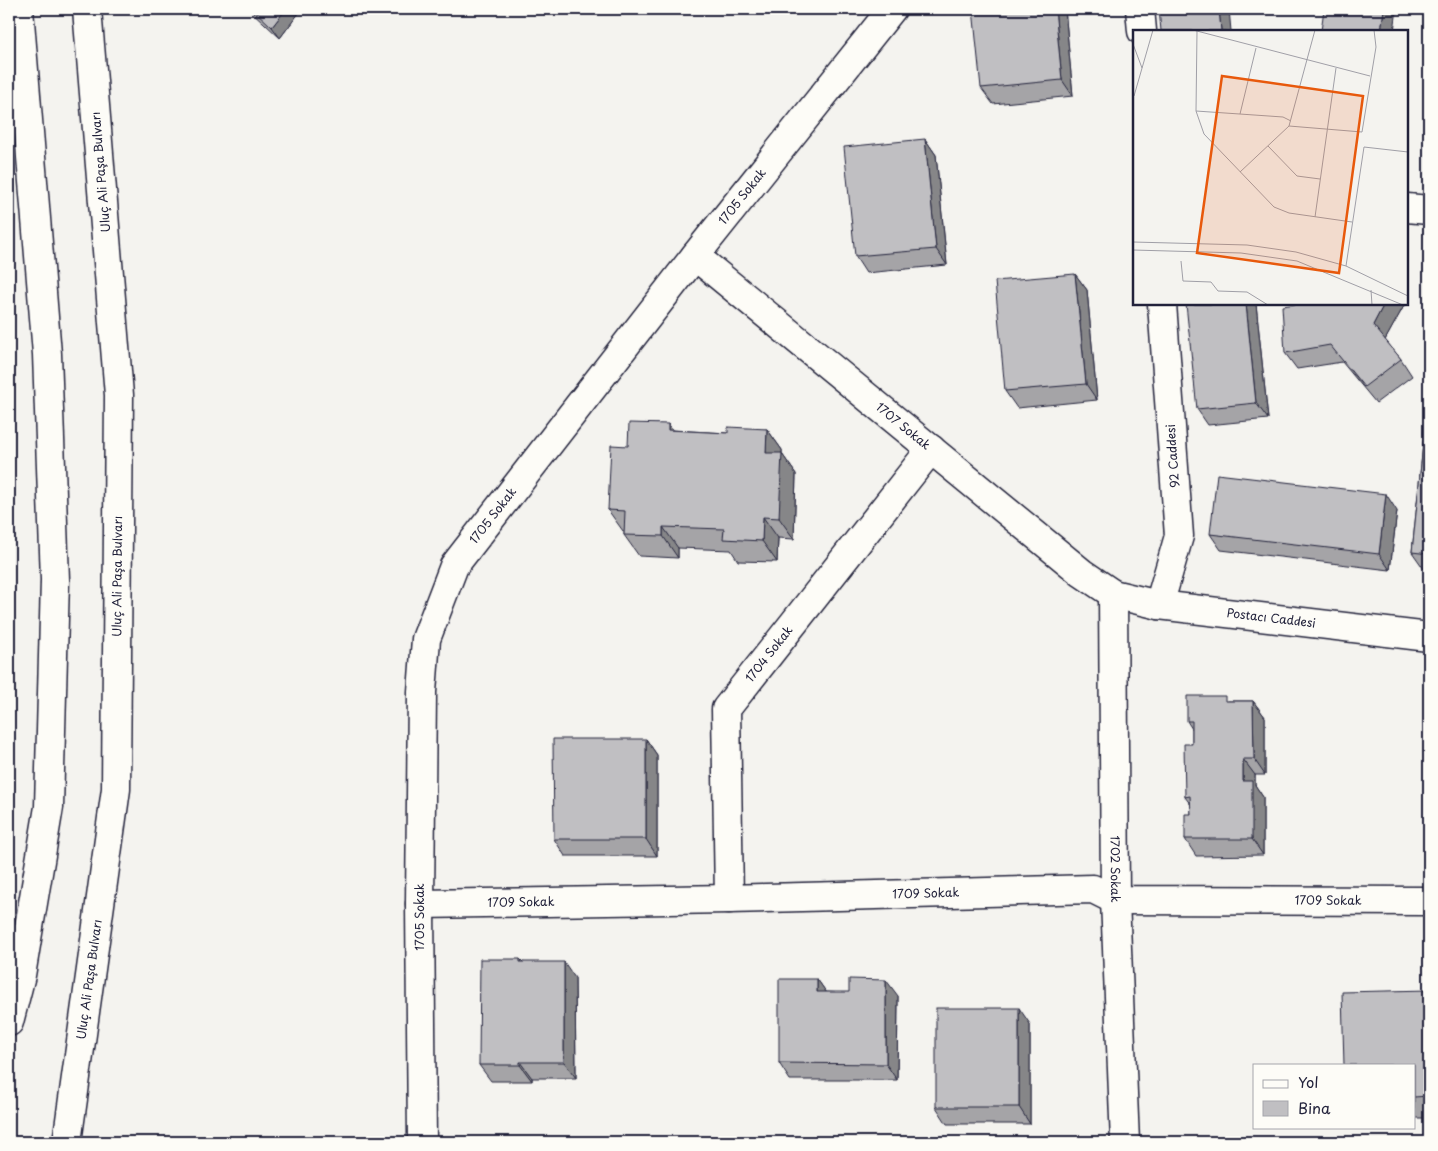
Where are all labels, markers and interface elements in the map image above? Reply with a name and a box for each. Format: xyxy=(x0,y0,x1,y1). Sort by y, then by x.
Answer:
inset map xyxy=(1133,30,1408,305)
street label: Uluç Ali Paşa Bulvarı xyxy=(86,111,114,233)
street label: 1705 Sokak xyxy=(714,164,770,228)
street label: 1707 Sokak xyxy=(872,398,935,454)
street label: 92 Caddesi xyxy=(1161,424,1183,489)
street label: 1705 Sokak xyxy=(465,483,520,547)
street label: Uluç Ali Paşa Bulvarı xyxy=(107,516,126,637)
street label: Postacı Caddesi xyxy=(1226,603,1317,632)
street label: 1704 Sokak xyxy=(741,621,797,686)
street label: 1702 Sokak xyxy=(1107,835,1125,903)
street label: 1705 Sokak xyxy=(410,883,428,951)
street label: 1709 Sokak xyxy=(892,883,960,903)
street label: 1709 Sokak xyxy=(1295,891,1362,909)
street label: 1709 Sokak xyxy=(487,892,555,911)
street label: Uluç Ali Paşa Bulvarı xyxy=(71,918,106,1041)
legend xyxy=(1253,1064,1416,1128)
text: Yol xyxy=(1298,1070,1319,1093)
text: Bina xyxy=(1298,1096,1331,1119)

